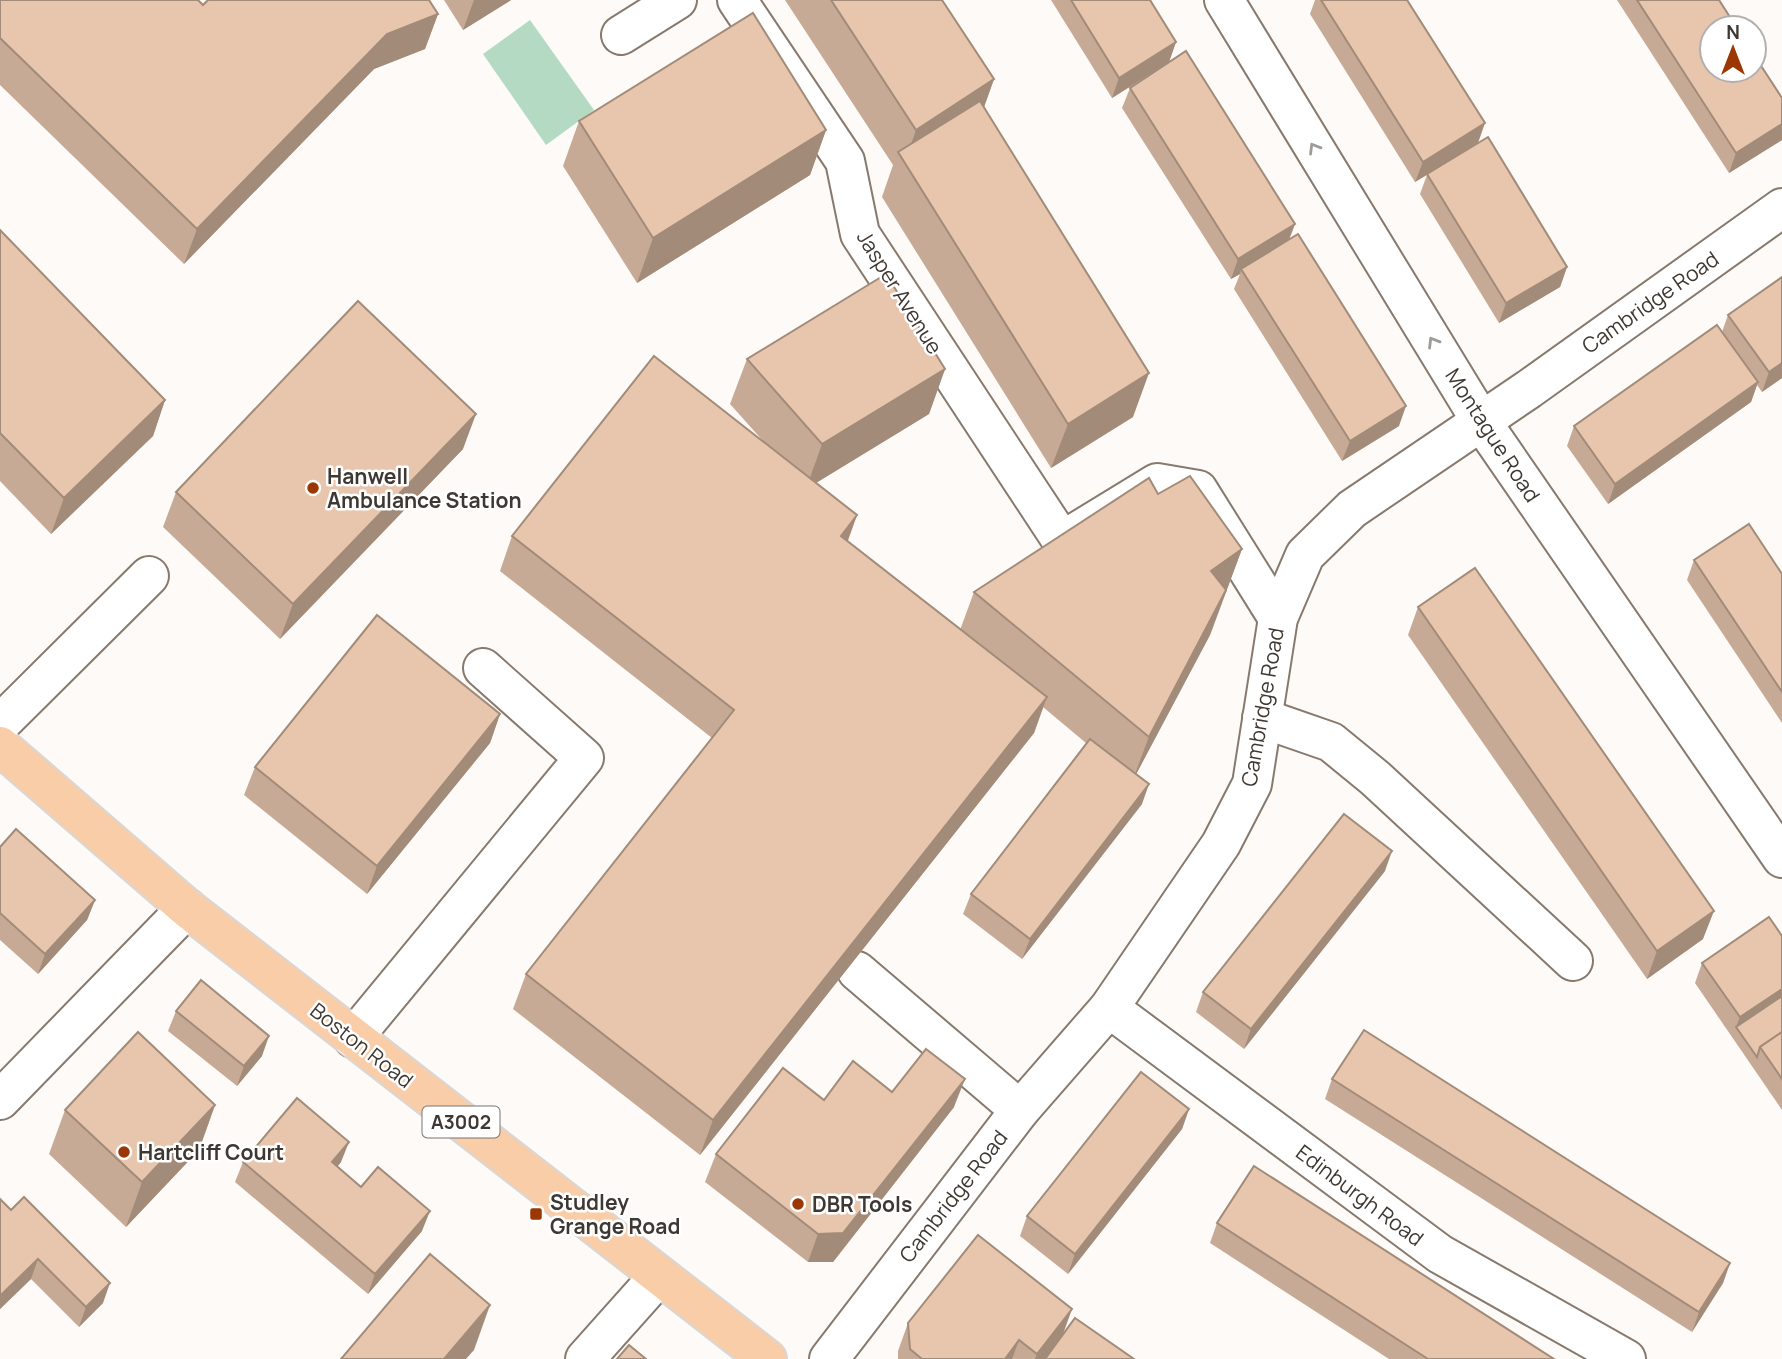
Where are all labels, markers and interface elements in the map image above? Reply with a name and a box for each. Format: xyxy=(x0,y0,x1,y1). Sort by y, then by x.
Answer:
north arrow xyxy=(1698,14,1768,84)
text: N xyxy=(1726,19,1740,45)
one-way arrow xyxy=(1310,142,1323,155)
street label: Jasper Avenue xyxy=(851,225,949,359)
street label: Cambridge Road xyxy=(1576,244,1724,360)
one-way arrow xyxy=(1428,336,1441,349)
street label: Montague Road xyxy=(1439,363,1547,507)
place label: Hanwell Ambulance Station xyxy=(327,462,522,514)
marker: Hanwell Ambulance Station xyxy=(305,480,321,496)
street label: Cambridge Road xyxy=(1234,626,1290,788)
street label: Boston Road xyxy=(305,996,419,1094)
road number: A3002 xyxy=(422,1106,500,1138)
street label: Cambridge Road xyxy=(893,1124,1013,1268)
place label: Hartcliff Court xyxy=(138,1138,284,1166)
street label: Edinburgh Road xyxy=(1291,1138,1429,1252)
marker: Hartcliff Court xyxy=(116,1144,132,1160)
place label: Studley Grange Road xyxy=(550,1188,680,1240)
place label: DBR Tools xyxy=(812,1190,912,1218)
marker: DBR Tools xyxy=(790,1196,806,1212)
marker: Studley Grange Road xyxy=(528,1206,544,1222)

